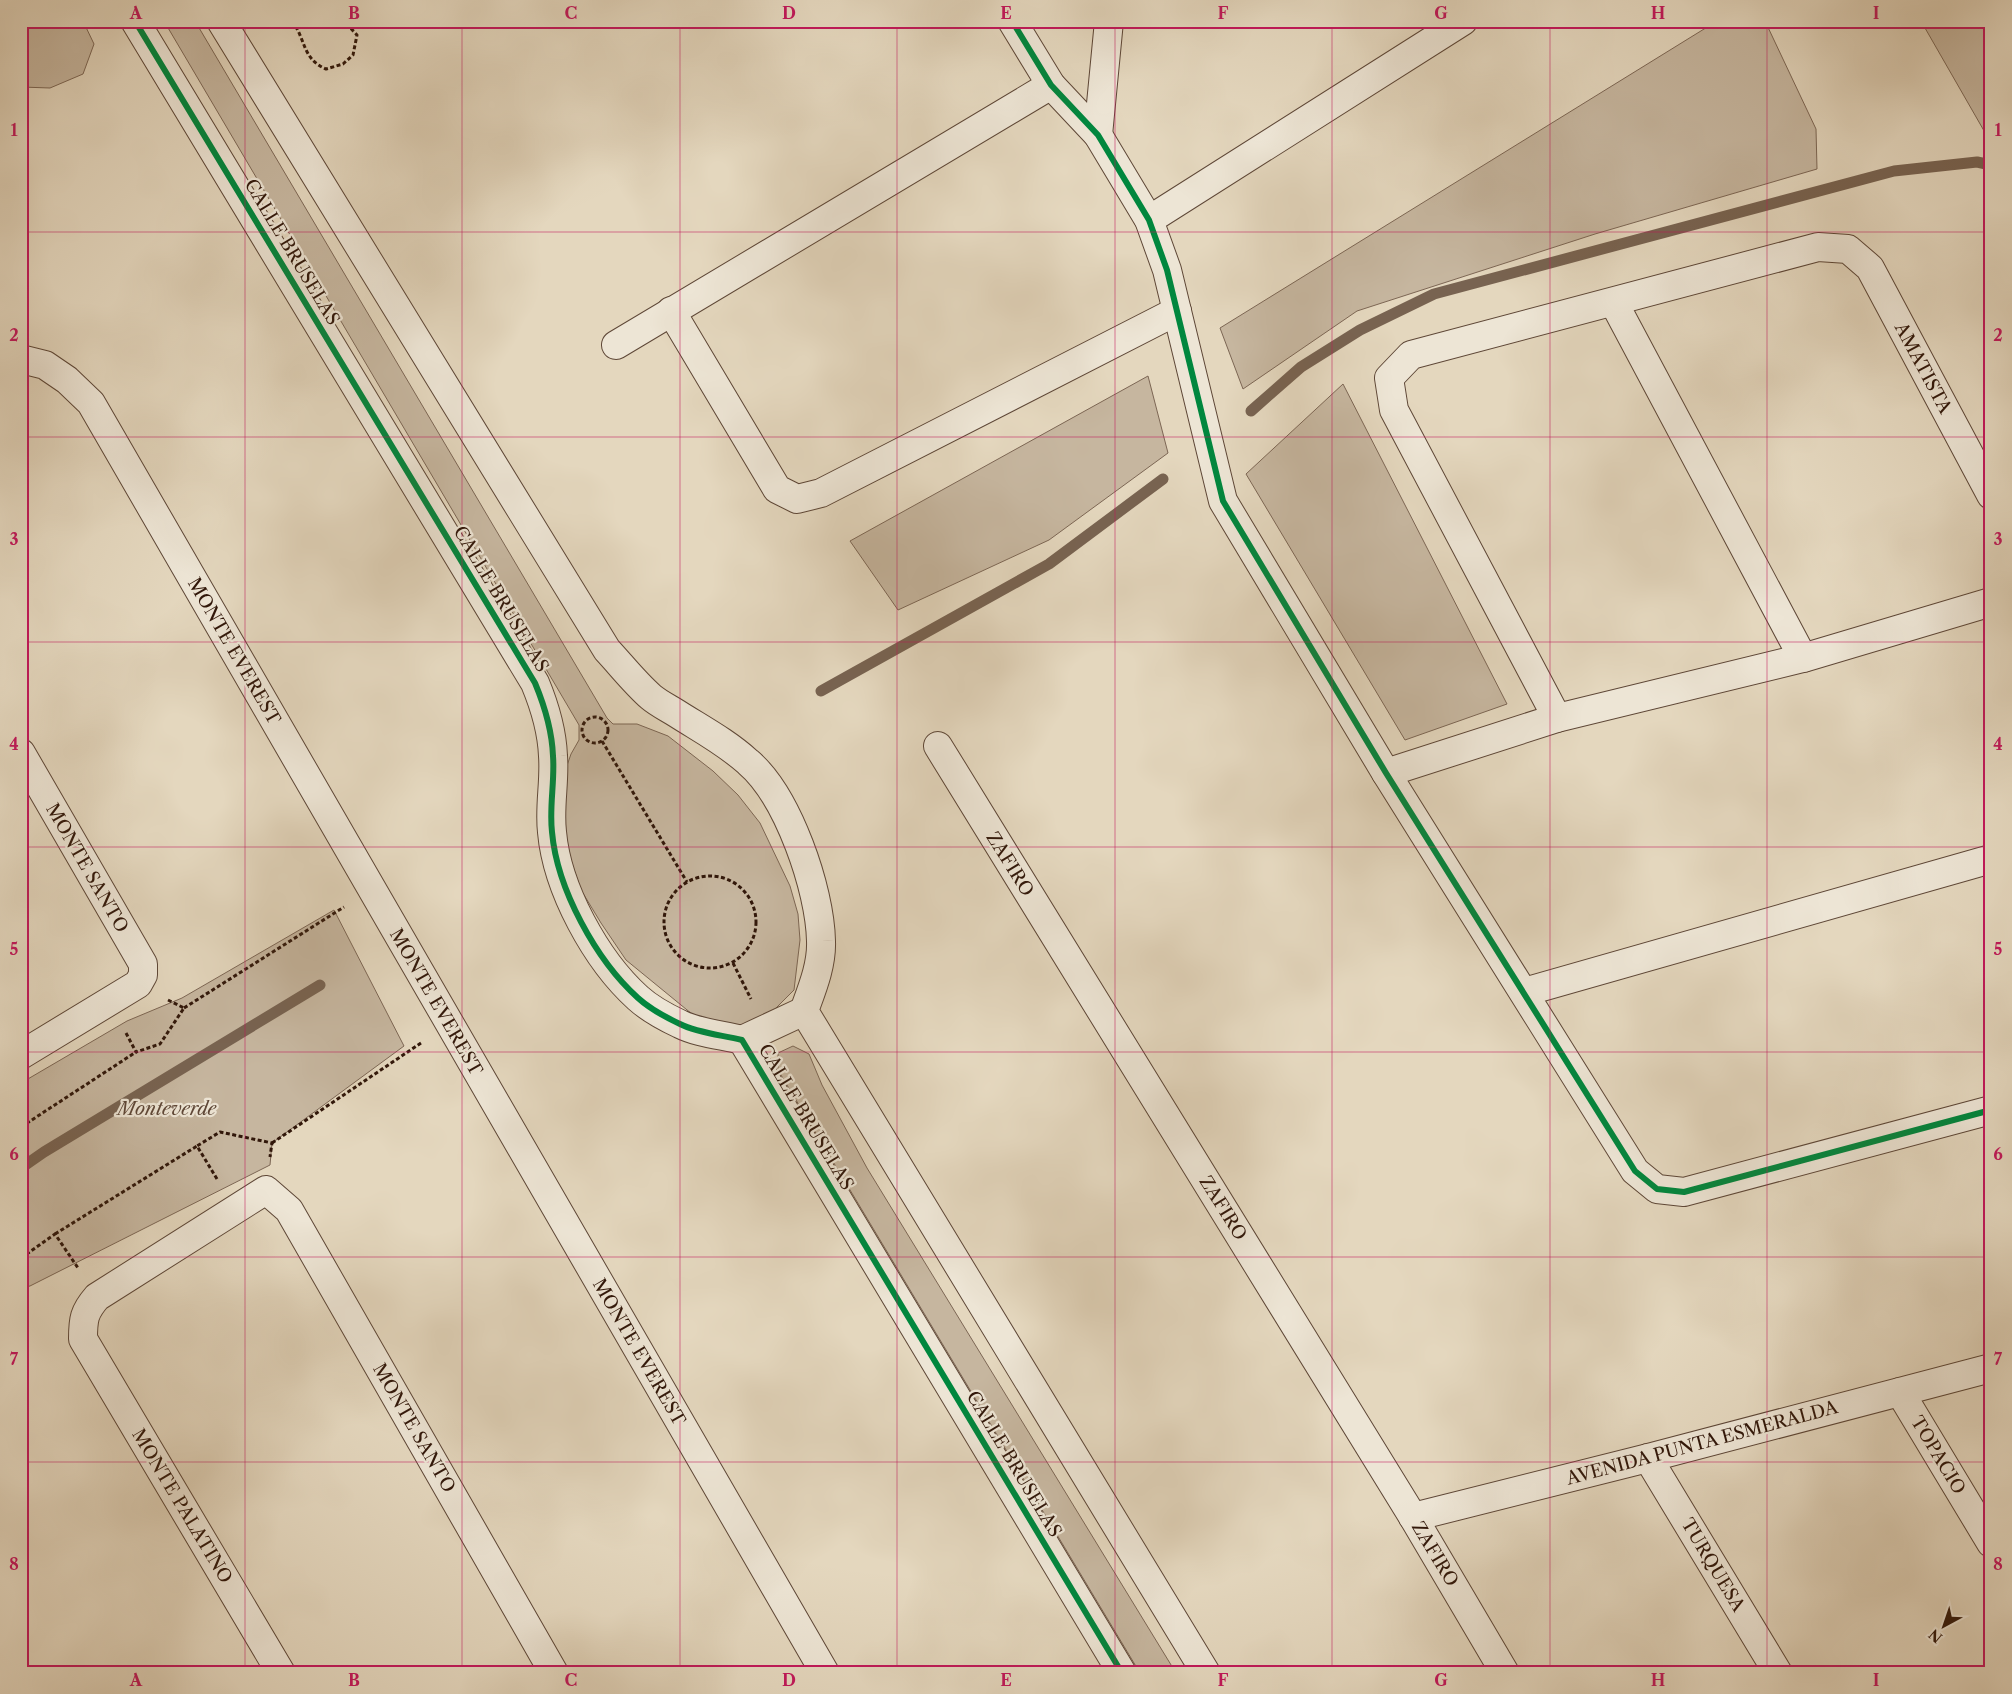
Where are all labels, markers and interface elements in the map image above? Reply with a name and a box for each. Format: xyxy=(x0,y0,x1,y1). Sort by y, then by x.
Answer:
text: A xyxy=(129,3,143,23)
text: B xyxy=(348,3,360,23)
text: C xyxy=(565,3,577,23)
text: D xyxy=(782,3,796,23)
text: E xyxy=(1000,3,1012,23)
text: F xyxy=(1218,3,1229,23)
text: G xyxy=(1434,3,1448,23)
text: H xyxy=(1651,3,1665,23)
text: I xyxy=(1873,3,1880,23)
text: 1 xyxy=(10,120,18,140)
text: 1 xyxy=(1994,120,2002,140)
street label: CALLE BRUSELAS xyxy=(240,175,344,329)
street label: AMATISTA xyxy=(1889,318,1957,418)
text: 2 xyxy=(9,325,19,345)
text: 2 xyxy=(1993,325,2003,345)
street label: CALLE BRUSELAS xyxy=(449,522,553,676)
text: 3 xyxy=(9,529,19,549)
text: 3 xyxy=(1993,529,2003,549)
street label: MONTE EVEREST xyxy=(183,574,285,729)
text: 4 xyxy=(9,734,19,754)
text: 4 xyxy=(1993,734,2003,754)
street label: MONTE SANTO xyxy=(41,800,133,936)
street label: ZAFIRO xyxy=(982,828,1038,900)
street label: MONTE EVEREST xyxy=(385,925,487,1080)
text: 5 xyxy=(10,939,19,959)
text: 5 xyxy=(1994,939,2003,959)
street label: CALLE BRUSELAS xyxy=(754,1040,858,1194)
park label: Monteverde xyxy=(116,1098,218,1120)
text: 6 xyxy=(9,1144,19,1164)
text: 6 xyxy=(1993,1144,2003,1164)
street label: ZAFIRO xyxy=(1195,1172,1251,1244)
street label: MONTE EVEREST xyxy=(588,1275,690,1430)
text: 7 xyxy=(10,1349,19,1369)
text: 7 xyxy=(1994,1349,2003,1369)
street label: MONTE SANTO xyxy=(368,1360,460,1496)
street label: CALLE BRUSELAS xyxy=(962,1387,1066,1541)
street label: AVENIDA PUNTA ESMERALDA xyxy=(1563,1396,1841,1490)
street label: TOPACIO xyxy=(1906,1412,1970,1498)
street label: MONTE PALATINO xyxy=(127,1425,237,1587)
street label: TURQUESA xyxy=(1676,1514,1750,1616)
street label: ZAFIRO xyxy=(1407,1518,1463,1590)
text: 8 xyxy=(9,1554,19,1574)
text: 8 xyxy=(1993,1554,2003,1574)
north arrow xyxy=(1920,1602,1970,1652)
text: N xyxy=(1925,1625,1946,1647)
text: A xyxy=(129,1670,143,1690)
text: B xyxy=(348,1670,360,1690)
text: C xyxy=(565,1670,577,1690)
text: D xyxy=(782,1670,796,1690)
text: E xyxy=(1000,1670,1012,1690)
text: F xyxy=(1218,1670,1229,1690)
text: G xyxy=(1434,1670,1448,1690)
text: H xyxy=(1651,1670,1665,1690)
text: I xyxy=(1873,1670,1880,1690)

